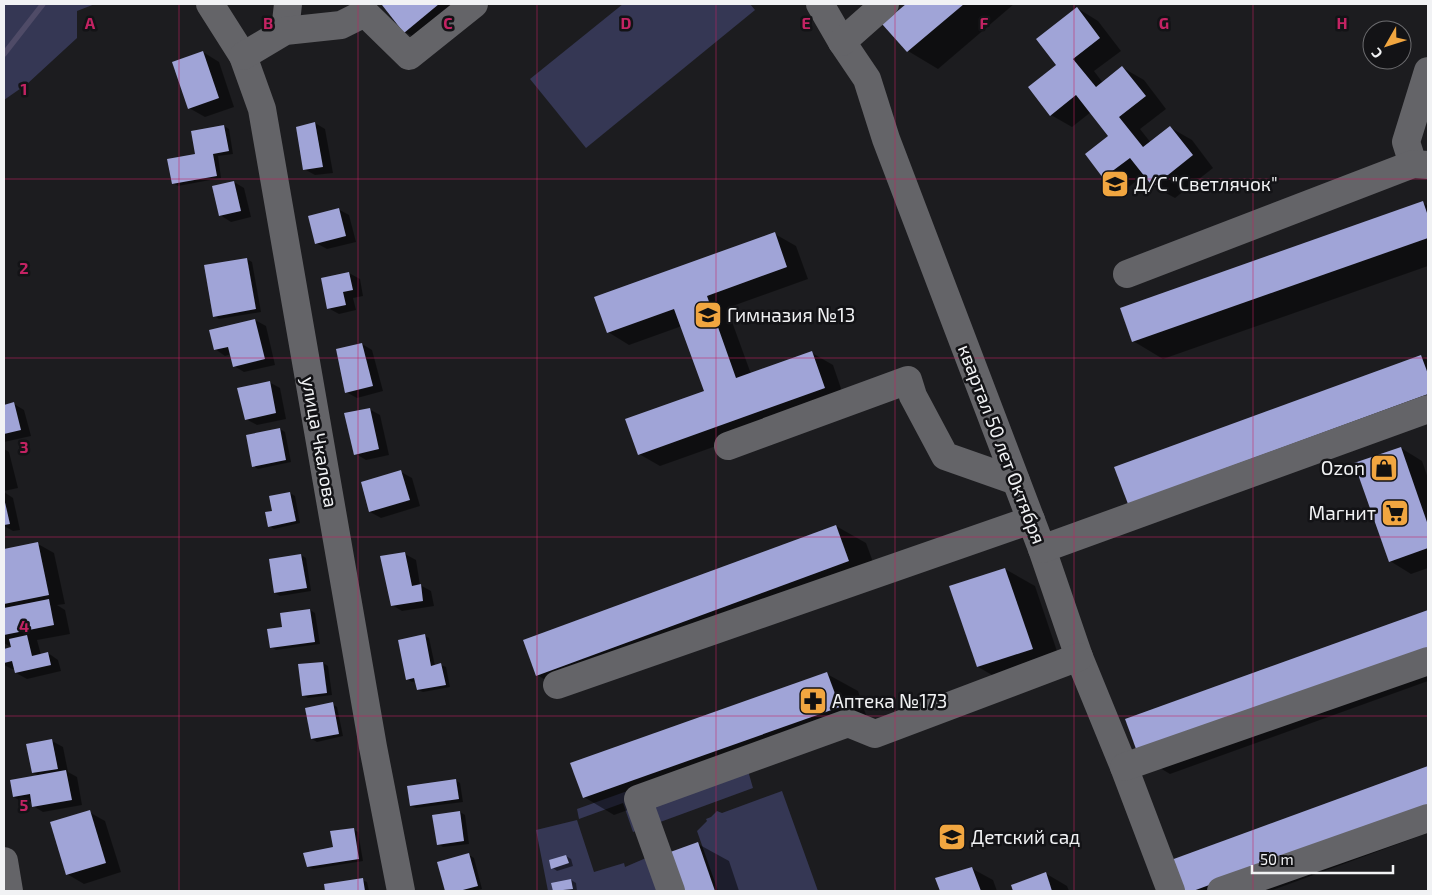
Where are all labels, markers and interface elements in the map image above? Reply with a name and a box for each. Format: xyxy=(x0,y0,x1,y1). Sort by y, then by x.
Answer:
text: A xyxy=(85,13,96,32)
text: B xyxy=(263,13,273,32)
text: C xyxy=(443,13,453,32)
text: D xyxy=(621,13,632,32)
text: E xyxy=(801,13,811,32)
text: F xyxy=(980,13,989,32)
text: G xyxy=(1159,13,1169,32)
text: H xyxy=(1336,13,1348,32)
north arrow xyxy=(1362,20,1412,70)
text: С xyxy=(1367,45,1386,62)
text: 1 xyxy=(21,79,27,98)
school or university icon: Д/С "Светлячок" xyxy=(1100,169,1130,199)
place label: Д/С "Светлячок" xyxy=(1134,172,1278,195)
text: 2 xyxy=(19,258,29,277)
school or university icon: Гимназия №13 xyxy=(693,300,723,330)
place label: Гимназия №13 xyxy=(727,303,855,326)
street label: квартал 50 лет Октября xyxy=(954,341,1051,547)
street label: улица Чкалова xyxy=(297,375,343,509)
text: 3 xyxy=(19,437,29,456)
shop icon: Ozon xyxy=(1369,453,1399,483)
place label: Ozon xyxy=(1321,456,1365,479)
supermarket icon: Магнит xyxy=(1380,498,1410,528)
place label: Магнит xyxy=(1309,501,1376,524)
text: 4 xyxy=(19,616,29,635)
pharmacy icon: Аптека №173 xyxy=(798,686,828,716)
place label: Аптека №173 xyxy=(832,689,947,712)
text: 5 xyxy=(20,795,29,814)
school or university icon: Детский сад xyxy=(937,822,967,852)
place label: Детский сад xyxy=(971,825,1080,848)
scale bar xyxy=(1252,842,1393,874)
text: 50 m xyxy=(1260,850,1294,868)

